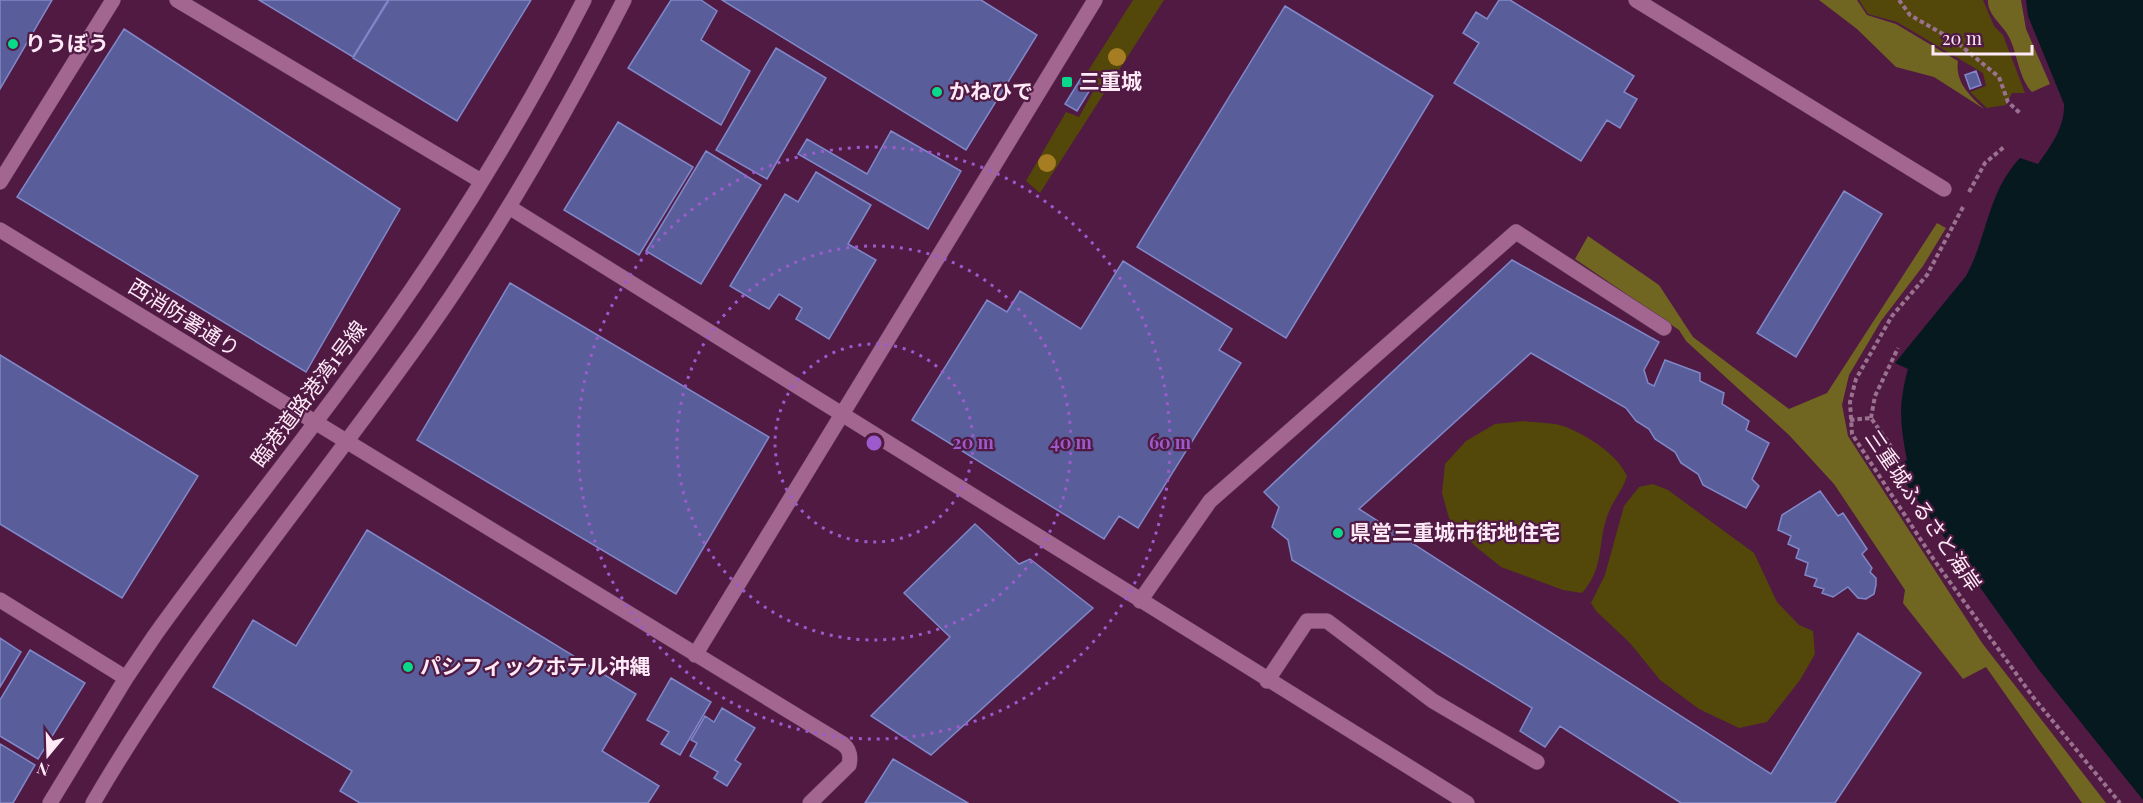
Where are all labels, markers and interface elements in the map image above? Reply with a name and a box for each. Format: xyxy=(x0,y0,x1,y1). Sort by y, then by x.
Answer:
scale bar xyxy=(1933,18,2032,56)
text: 20 m xyxy=(1942,26,1982,50)
place label: りうぼう xyxy=(25,28,109,56)
marker: りうぼう xyxy=(6,37,20,51)
place label: 三重城 xyxy=(1079,66,1142,94)
marker: 三重城 xyxy=(1060,75,1074,89)
place label: かねひで xyxy=(949,76,1033,104)
marker: かねひで xyxy=(930,85,944,99)
street label: 西消防署通り xyxy=(124,271,246,362)
street label: 臨港道路港湾1号線 xyxy=(243,314,371,471)
street label: 三重城ふるさと海岸 xyxy=(1860,424,1989,596)
text: 20 m xyxy=(952,430,994,454)
text: 40 m xyxy=(1050,430,1093,454)
text: 60 m xyxy=(1149,430,1192,454)
centre of rings xyxy=(864,433,884,453)
place label: 県営三重城市街地住宅 xyxy=(1350,517,1560,545)
marker: 県営三重城市街地住宅 xyxy=(1331,526,1345,540)
place label: パシフィックホテル沖縄 xyxy=(420,651,651,679)
marker: パシフィックホテル沖縄 xyxy=(401,660,415,674)
north arrow xyxy=(18,725,78,785)
text: N xyxy=(34,758,52,781)

